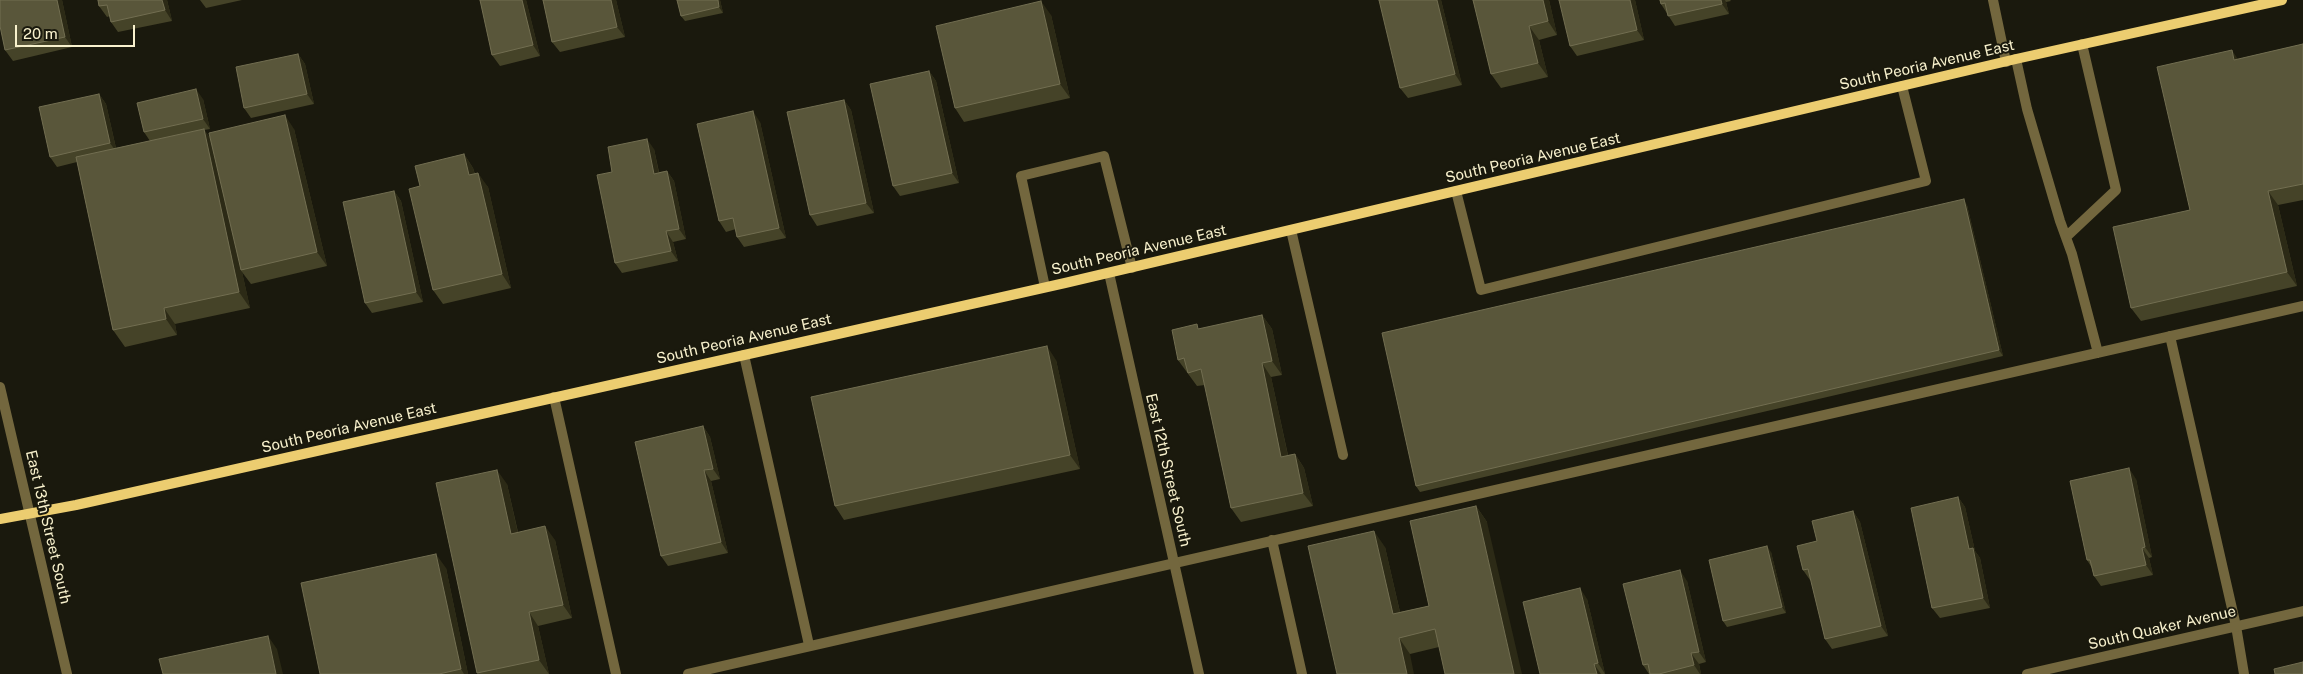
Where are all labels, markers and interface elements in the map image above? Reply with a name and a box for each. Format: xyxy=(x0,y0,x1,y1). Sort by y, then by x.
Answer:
scale bar xyxy=(18,15,138,47)
text: 20 m xyxy=(23,25,58,42)
street label: South Peoria Avenue East xyxy=(1838,36,2016,94)
street label: South Peoria Avenue East xyxy=(1444,129,1622,187)
street label: South Peoria Avenue East xyxy=(1050,221,1228,279)
street label: South Peoria Avenue East xyxy=(655,310,833,368)
street label: East 12th Street South xyxy=(1142,392,1194,548)
street label: South Peoria Avenue East xyxy=(260,399,438,457)
street label: East 13th Street South xyxy=(22,448,74,606)
street label: South Quaker Avenue xyxy=(2086,602,2238,654)

